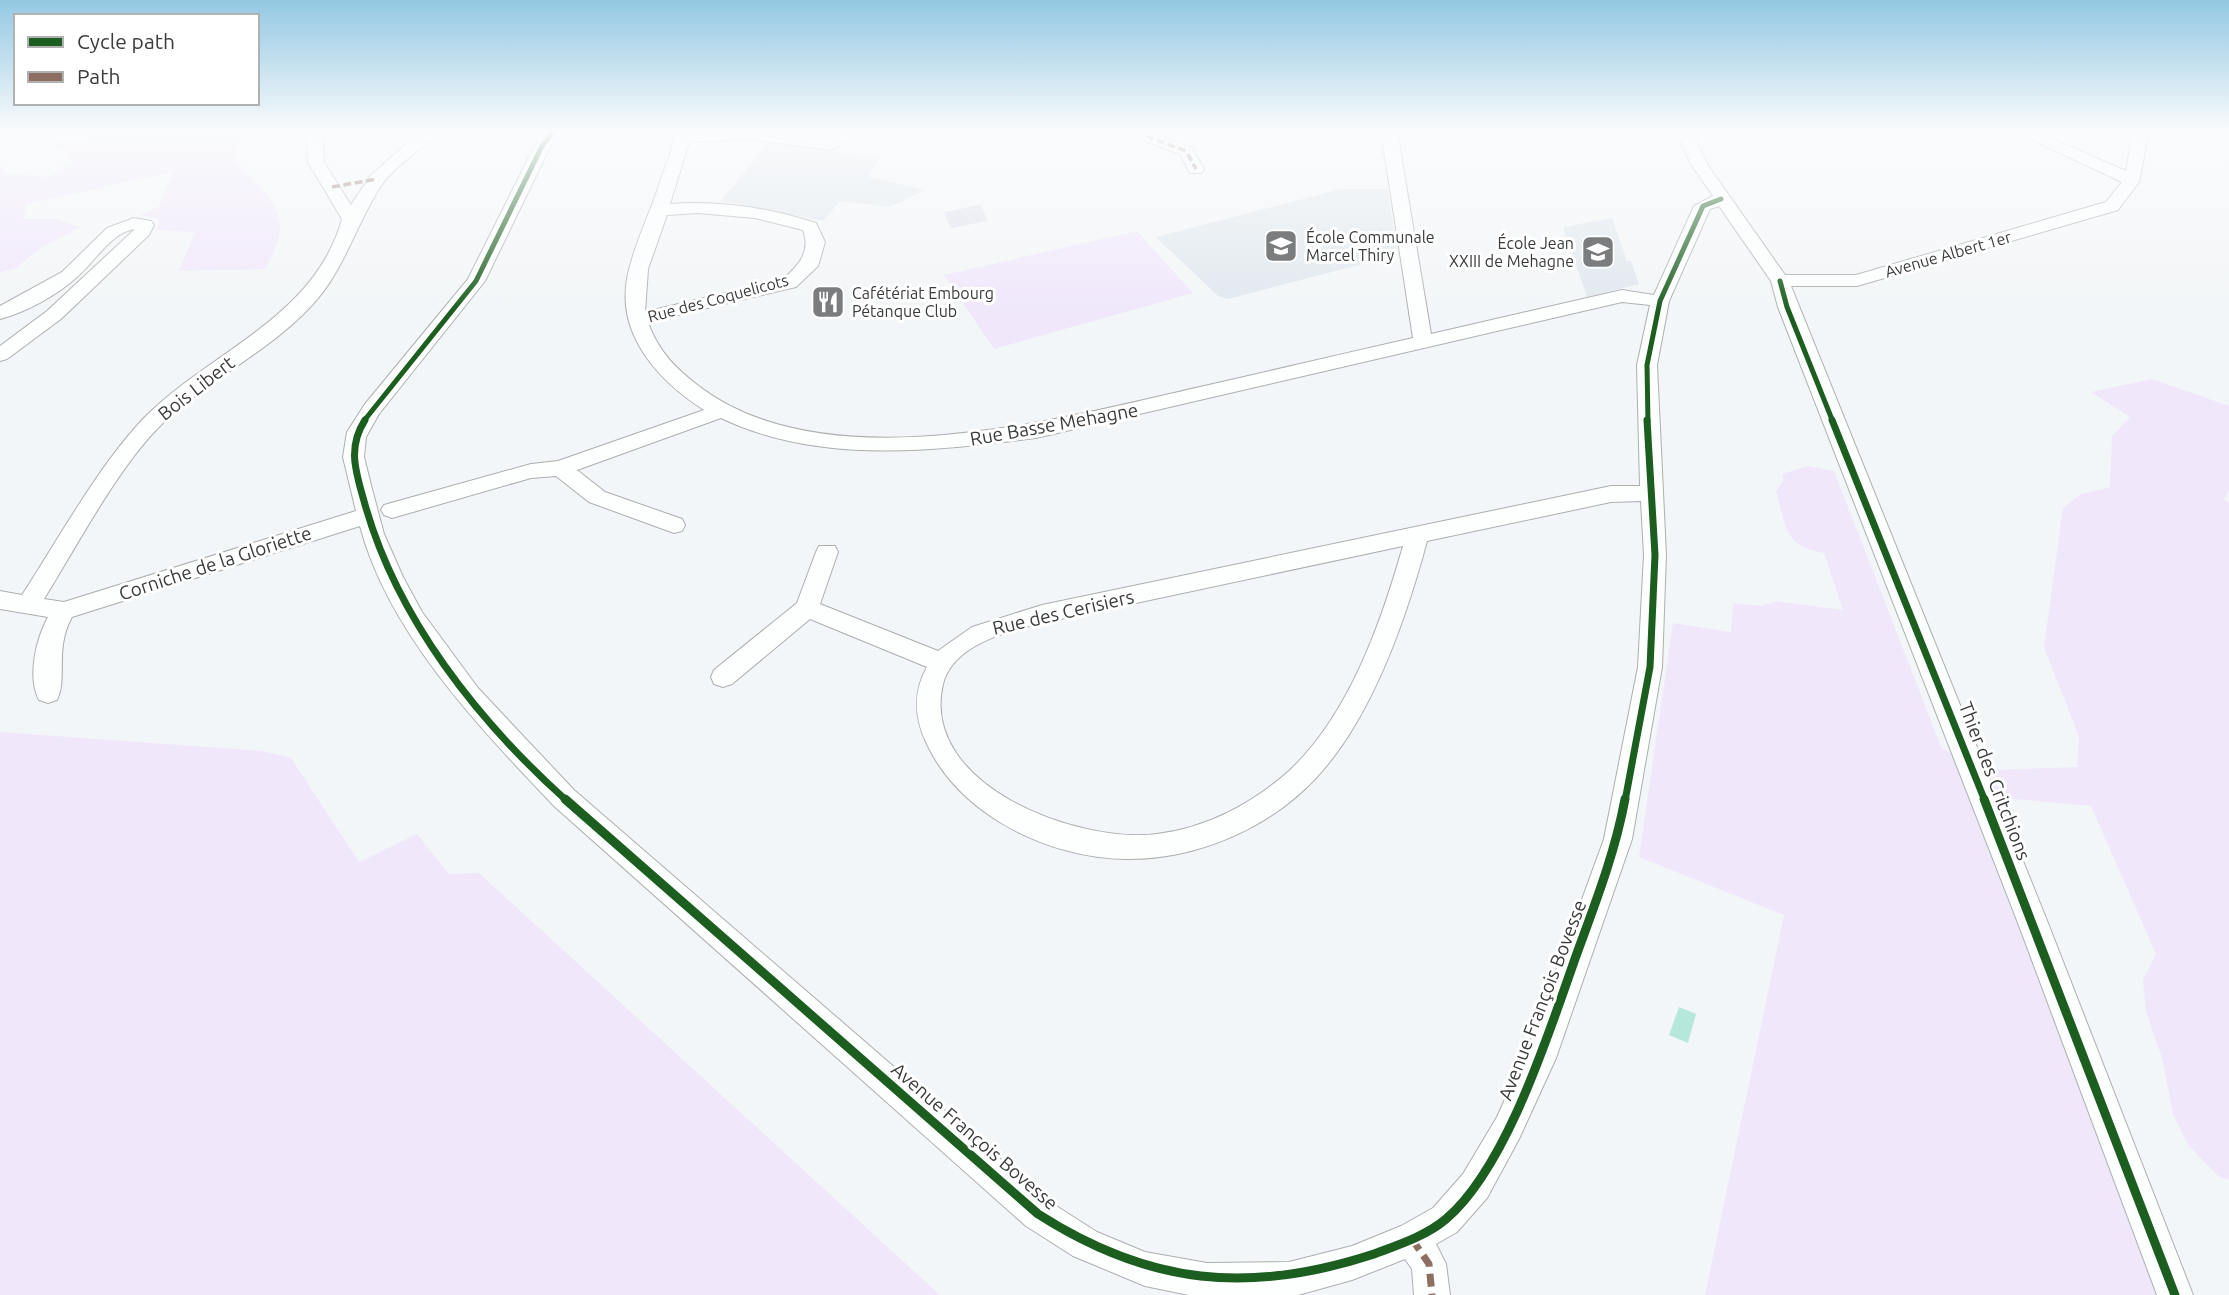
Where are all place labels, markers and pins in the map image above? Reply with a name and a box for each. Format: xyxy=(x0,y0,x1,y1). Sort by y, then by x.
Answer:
place label: École Communale Marcel Thiry xyxy=(1306,226,1435,264)
school or university icon: École Communale Marcel Thiry xyxy=(1262,227,1300,265)
place label: École Jean XXIII de Mehagne xyxy=(1449,232,1574,270)
school or university icon: École Jean XXIII de Mehagne xyxy=(1579,233,1617,271)
restaurant icon: Cafétériat Embourg Pétanque Club xyxy=(809,283,847,321)
place label: Cafétériat Embourg Pétanque Club xyxy=(852,284,994,320)

